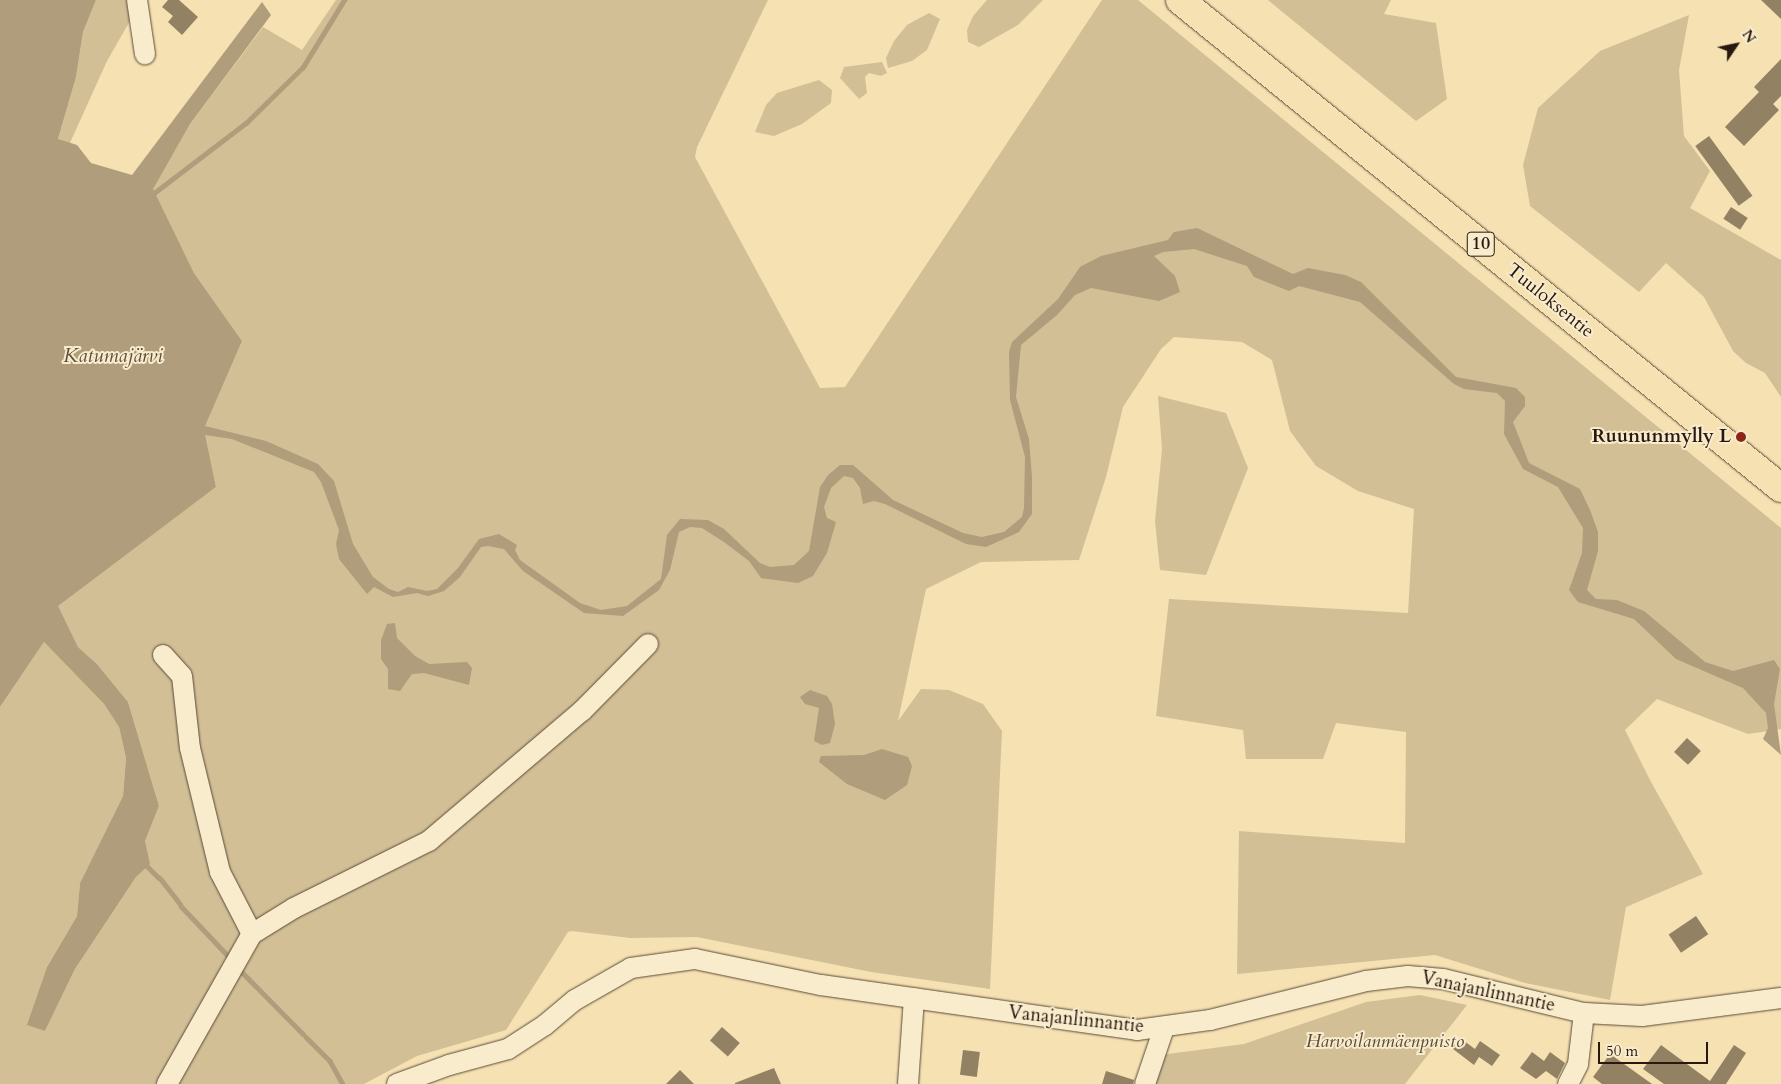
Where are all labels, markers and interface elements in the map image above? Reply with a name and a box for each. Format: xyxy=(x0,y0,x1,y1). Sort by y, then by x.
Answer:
north arrow xyxy=(1711,20,1761,70)
text: N xyxy=(1738,26,1760,47)
road number: 10 xyxy=(1466,228,1496,260)
street label: Tuuloksentie xyxy=(1502,259,1598,343)
water label: Katumajärvi xyxy=(63,343,163,367)
place label: Ruununmylly L xyxy=(1592,426,1731,448)
marker: Ruununmylly L xyxy=(1735,431,1747,443)
street label: Vanajanlinnantie xyxy=(1419,967,1557,1017)
street label: Vanajanlinnantie xyxy=(1007,1002,1145,1038)
park label: Harvoilanmäenpuisto xyxy=(1306,1031,1464,1053)
scale bar xyxy=(1601,1032,1711,1064)
text: 50 m xyxy=(1606,1041,1638,1061)

